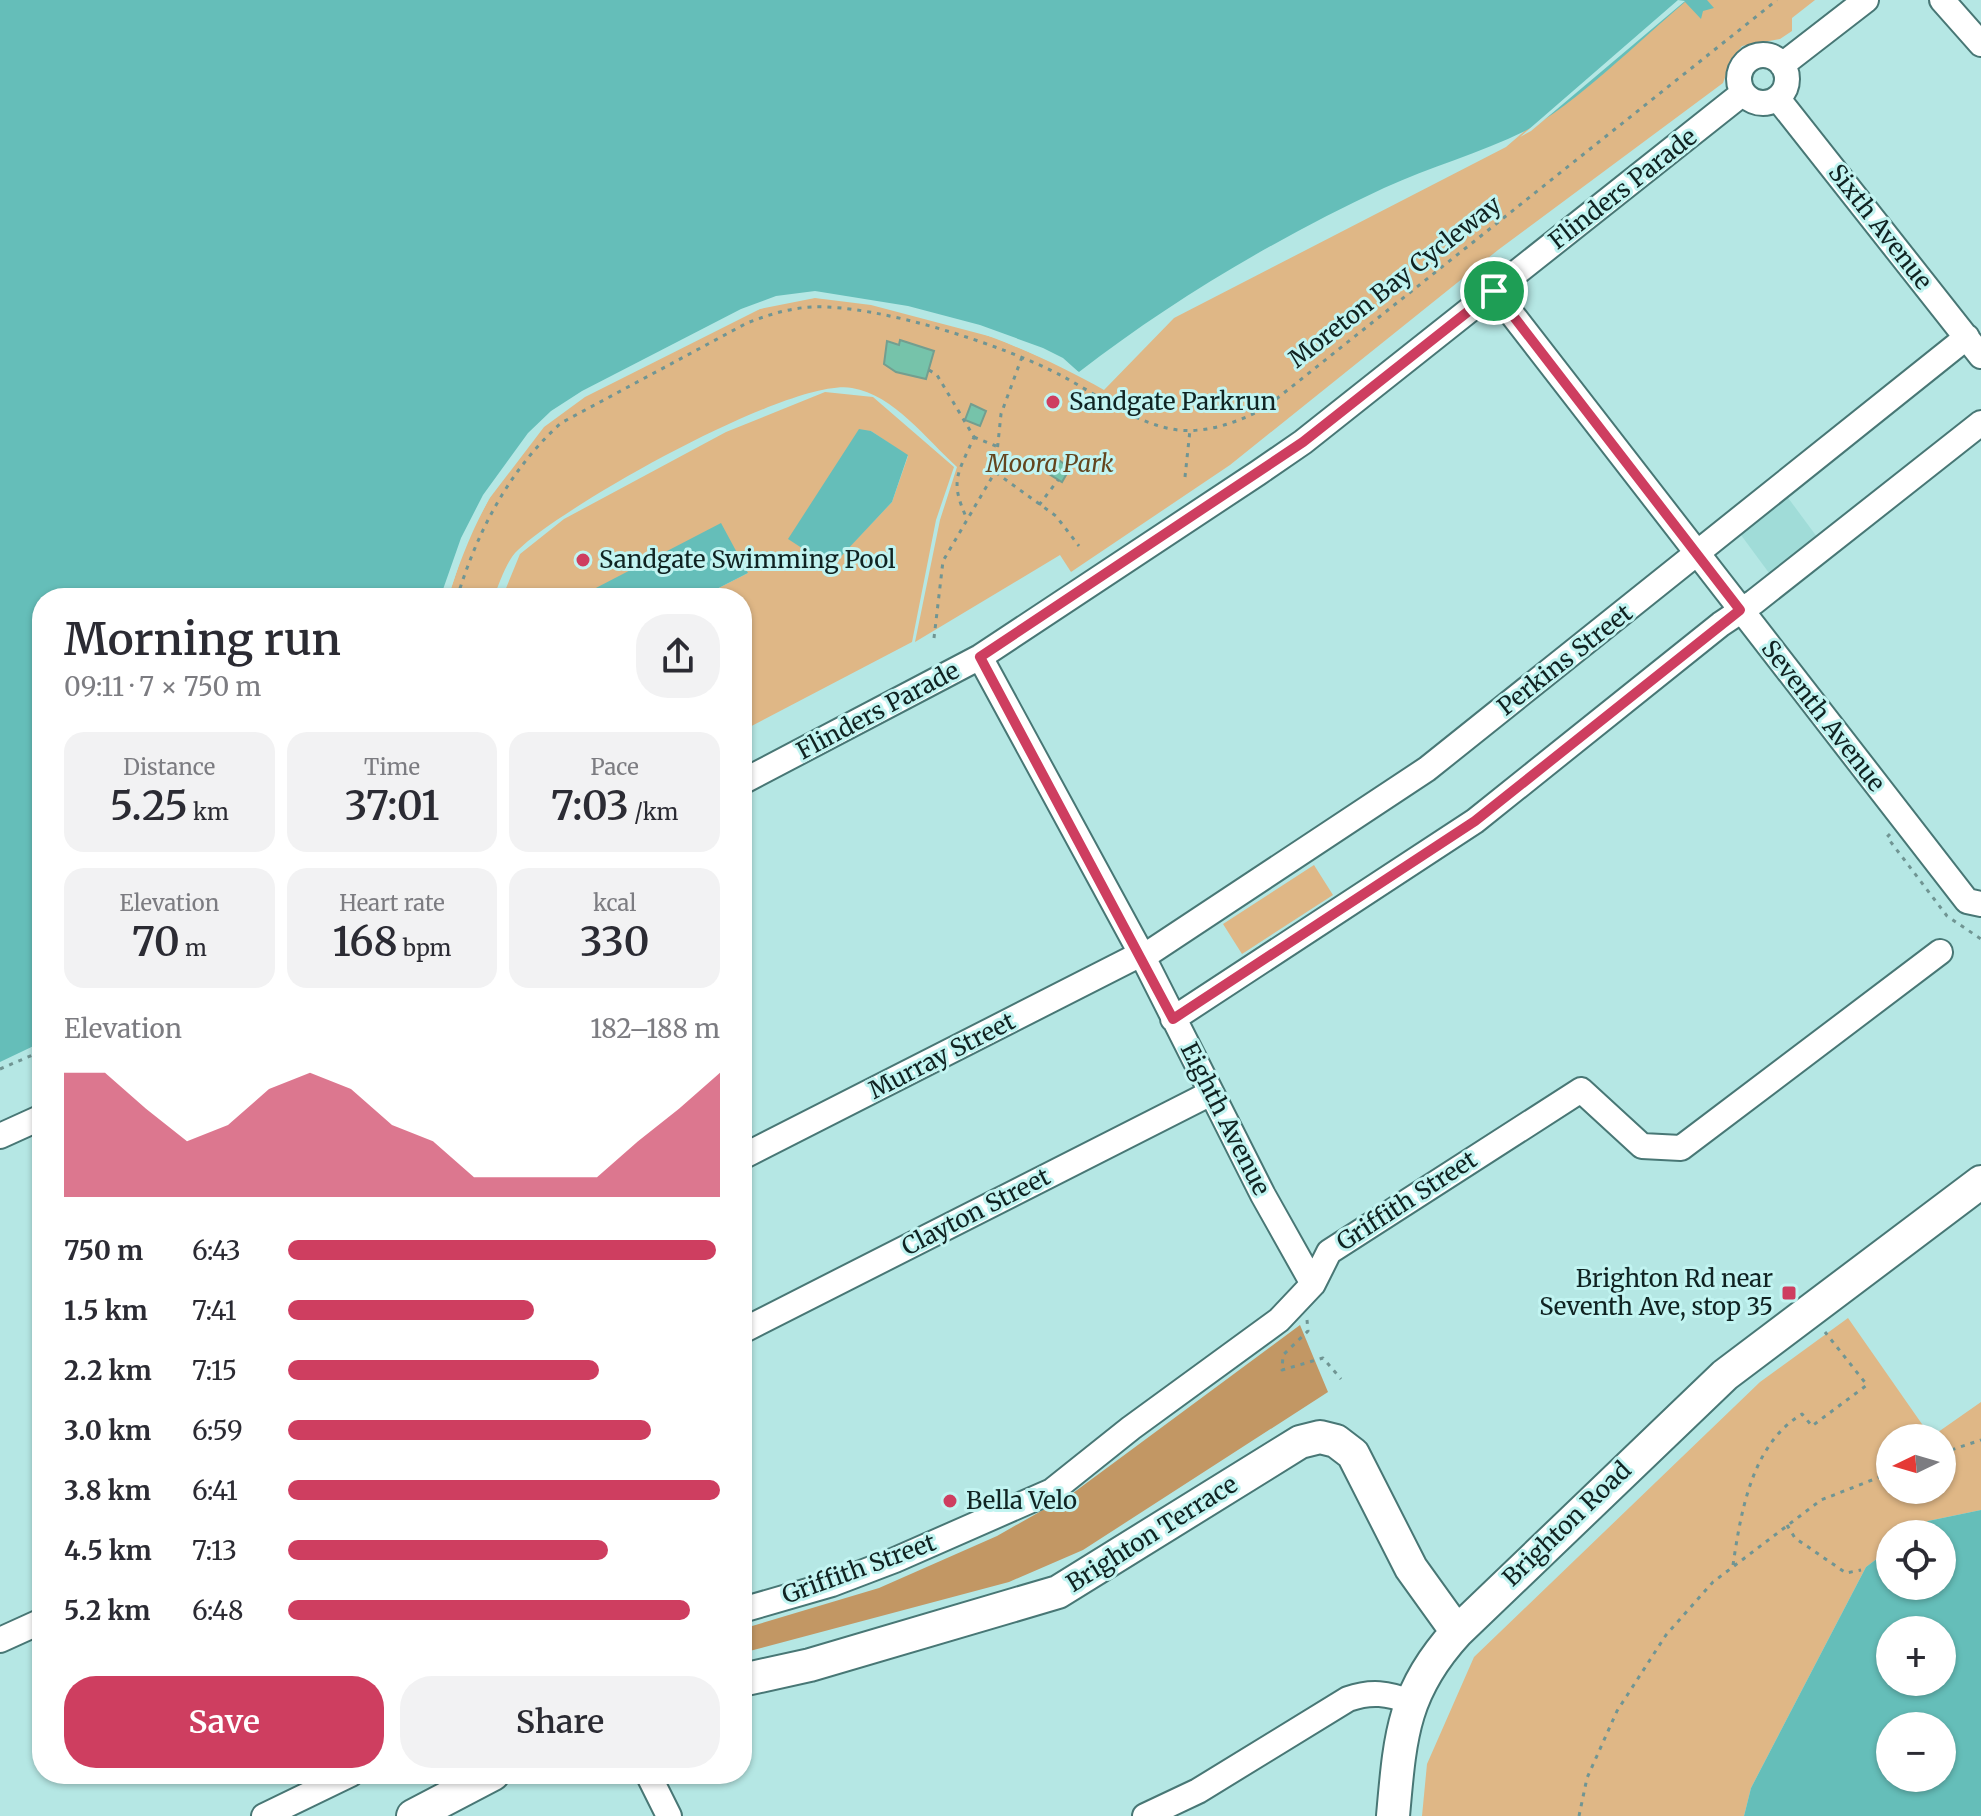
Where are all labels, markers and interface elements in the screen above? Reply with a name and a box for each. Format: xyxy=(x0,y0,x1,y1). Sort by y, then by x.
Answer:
street label: Flinders Parade xyxy=(1542,121,1703,256)
street label: Sixth Avenue xyxy=(1822,158,1939,296)
street label: Moreton Bay Cycleway xyxy=(1282,189,1507,374)
pin xyxy=(1460,257,1528,325)
icon: arrive xyxy=(1472,269,1516,313)
place label: Sandgate Parkrun xyxy=(1069,386,1276,417)
marker: Sandgate Parkrun xyxy=(1044,393,1062,411)
park label: Moora Park xyxy=(985,448,1114,479)
place label: Sandgate Swimming Pool xyxy=(599,544,895,575)
marker: Sandgate Swimming Pool xyxy=(574,551,592,569)
street label: Perkins Street xyxy=(1491,597,1639,722)
text: Morning run xyxy=(64,612,341,667)
button: share xyxy=(636,614,720,698)
street label: Seventh Avenue xyxy=(1755,634,1892,798)
street label: Flinders Parade xyxy=(791,655,964,766)
text: 09:11 · 7 × 750 m xyxy=(64,670,261,703)
text: Distance xyxy=(123,753,215,781)
text: Time xyxy=(364,753,420,781)
text: Pace xyxy=(591,753,639,781)
text: 5.25 xyxy=(110,781,188,831)
text: 37:01 xyxy=(344,781,440,831)
text: 7:03 xyxy=(551,781,629,831)
text: km xyxy=(188,798,229,826)
text: /km xyxy=(629,798,678,826)
text: Elevation xyxy=(119,889,219,917)
text: Heart rate xyxy=(339,889,445,917)
text: kcal xyxy=(593,889,636,917)
text: 70 xyxy=(132,917,180,967)
text: 168 xyxy=(333,917,398,967)
text: 330 xyxy=(580,917,650,967)
text: m xyxy=(180,934,207,962)
text: bpm xyxy=(398,934,451,962)
street label: Murray Street xyxy=(863,1005,1021,1106)
text: Elevation xyxy=(64,1012,182,1045)
text: 182–188 m xyxy=(590,1012,720,1045)
street label: Eighth Avenue xyxy=(1174,1037,1277,1200)
street label: Griffith Street xyxy=(1331,1143,1483,1257)
street label: Clayton Street xyxy=(896,1161,1056,1262)
text: 750 m xyxy=(64,1234,143,1267)
text: 6:43 xyxy=(192,1234,241,1267)
place label: Brighton Rd near Seventh Ave, stop 35 xyxy=(1539,1263,1773,1322)
marker: Brighton Rd near Seventh Ave, stop 35 xyxy=(1780,1284,1798,1302)
text: 1.5 km xyxy=(64,1294,148,1327)
text: 7:41 xyxy=(192,1294,237,1327)
text: 2.2 km xyxy=(64,1354,152,1387)
text: 7:15 xyxy=(192,1354,237,1387)
text: 3.0 km xyxy=(64,1414,151,1447)
text: 6:59 xyxy=(192,1414,243,1447)
north arrow xyxy=(1876,1424,1956,1504)
map controls xyxy=(1876,1424,1956,1792)
street label: Brighton Road xyxy=(1496,1455,1637,1593)
street label: Brighton Terrace xyxy=(1060,1469,1243,1599)
text: 3.8 km xyxy=(64,1474,151,1507)
text: 6:41 xyxy=(192,1474,238,1507)
place label: Bella Velo xyxy=(966,1485,1077,1516)
marker: Bella Velo xyxy=(941,1492,959,1510)
button: locate xyxy=(1876,1520,1956,1600)
street label: Griffith Street xyxy=(778,1526,940,1611)
text: 4.5 km xyxy=(64,1534,152,1567)
text: 7:13 xyxy=(192,1534,237,1567)
text: 5.2 km xyxy=(64,1594,151,1627)
text: 6:48 xyxy=(192,1594,243,1627)
button: + xyxy=(1876,1616,1956,1696)
button: Save xyxy=(64,1676,384,1768)
button: Share xyxy=(400,1676,720,1768)
button: − xyxy=(1876,1712,1956,1792)

